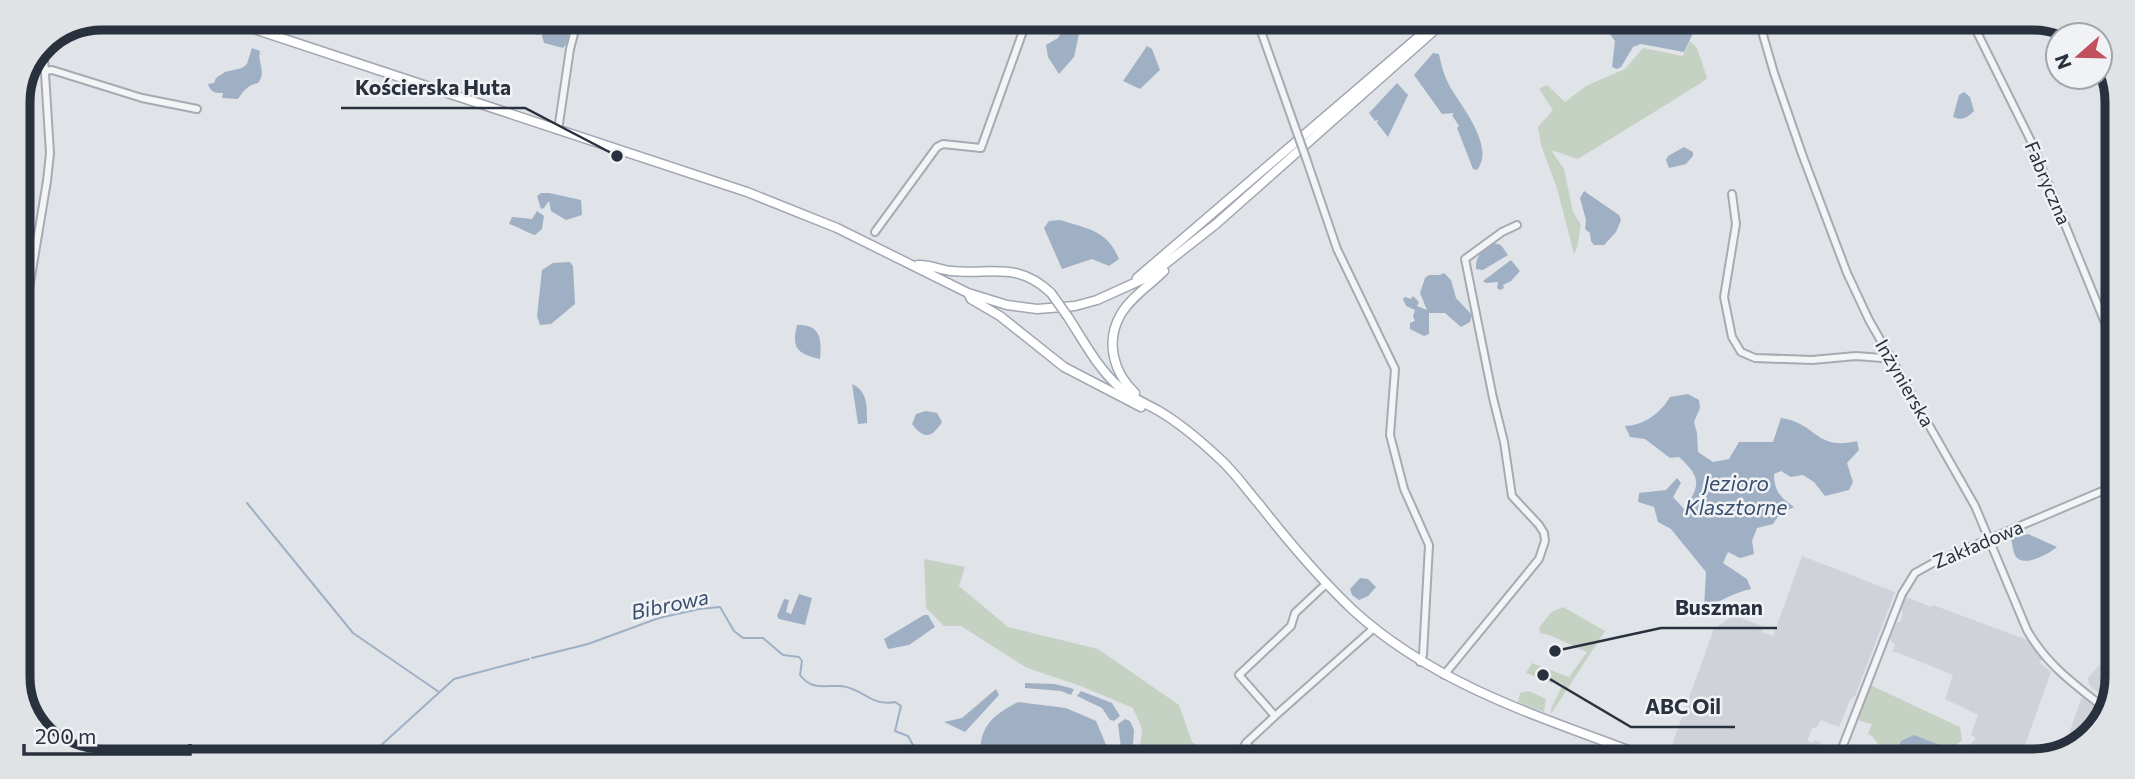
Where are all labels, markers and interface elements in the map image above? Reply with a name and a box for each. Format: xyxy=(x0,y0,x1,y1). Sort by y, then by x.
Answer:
north arrow xyxy=(2044,21,2114,91)
text: N xyxy=(2049,51,2076,73)
callout: Kościerska Huta xyxy=(341,66,525,108)
text: Kościerska Huta xyxy=(355,74,511,99)
street label: Fabryczna xyxy=(2021,138,2076,228)
street label: Inżynierska xyxy=(1871,335,1940,431)
water label: Jezioro Klasztorne xyxy=(1685,470,1787,519)
street label: Zakładowa xyxy=(1929,514,2026,573)
water label: Bibrowa xyxy=(628,583,711,624)
callout: Buszman xyxy=(1661,586,1777,628)
text: Buszman xyxy=(1675,594,1763,619)
callout: ABC Oil xyxy=(1631,685,1735,727)
text: ABC Oil xyxy=(1645,693,1721,718)
scale bar xyxy=(24,712,191,756)
text: 200 m xyxy=(35,723,96,748)

